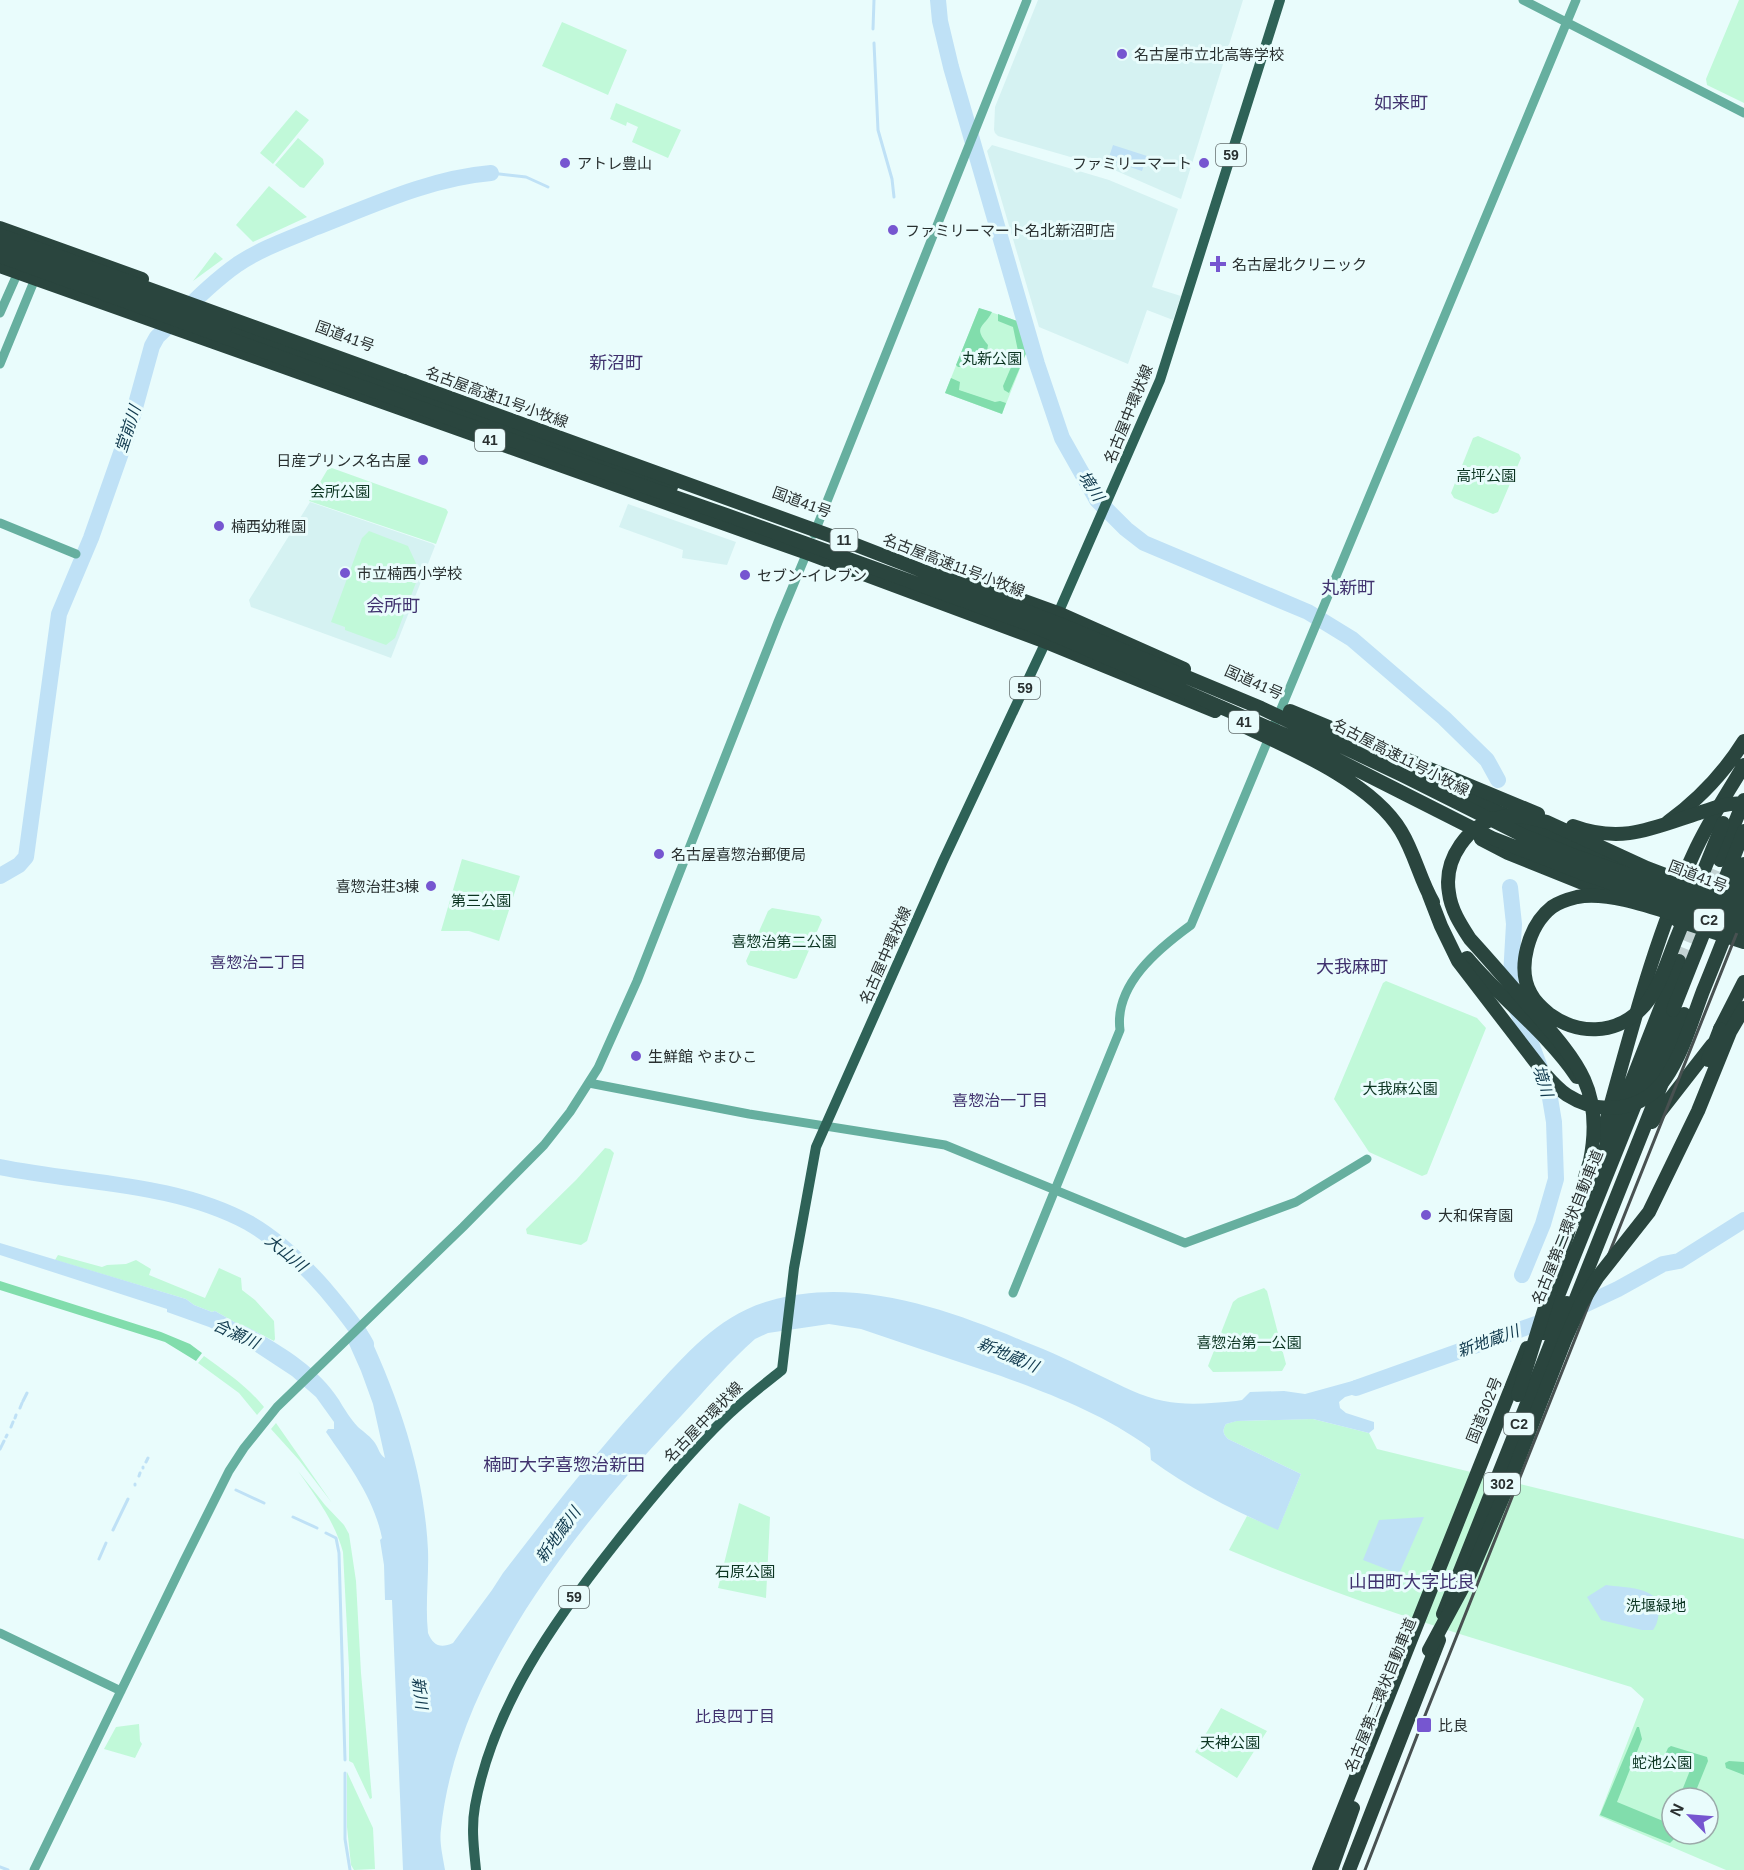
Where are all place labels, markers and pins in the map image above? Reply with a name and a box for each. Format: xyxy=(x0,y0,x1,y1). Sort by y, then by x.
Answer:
place label: 名古屋市立北高等学校 xyxy=(1134,46,1284,63)
marker: 名古屋市立北高等学校 xyxy=(1115,47,1129,61)
place label: アトレ豊山 xyxy=(577,155,652,172)
place label: ファミリーマート xyxy=(1072,155,1192,172)
marker: アトレ豊山 xyxy=(558,156,572,170)
marker: ファミリーマート xyxy=(1197,156,1211,170)
place label: ファミリーマート名北新沼町店 xyxy=(905,222,1115,239)
marker: ファミリーマート名北新沼町店 xyxy=(886,223,900,237)
marker: 名古屋北クリニック xyxy=(1209,255,1227,273)
place label: 名古屋北クリニック xyxy=(1232,256,1367,273)
place label: 日産プリンス名古屋 xyxy=(276,452,411,469)
marker: 日産プリンス名古屋 xyxy=(416,453,430,467)
place label: 楠西幼稚園 xyxy=(231,518,306,535)
marker: 楠西幼稚園 xyxy=(212,519,226,533)
place label: 市立楠西小学校 xyxy=(357,565,462,582)
marker: 市立楠西小学校 xyxy=(338,566,352,580)
place label: セブン-イレブン xyxy=(757,567,867,584)
marker: セブン-イレブン xyxy=(738,568,752,582)
place label: 名古屋喜惣治郵便局 xyxy=(671,846,806,863)
marker: 名古屋喜惣治郵便局 xyxy=(652,847,666,861)
place label: 喜惣治荘3棟 xyxy=(336,878,419,895)
marker: 喜惣治荘3棟 xyxy=(424,879,438,893)
place label: 生鮮館 やまひこ xyxy=(648,1048,757,1065)
marker: 生鮮館 やまひこ xyxy=(629,1049,643,1063)
place label: 大和保育園 xyxy=(1438,1207,1513,1224)
marker: 大和保育園 xyxy=(1419,1208,1433,1222)
marker: 比良 xyxy=(1415,1716,1433,1734)
place label: 比良 xyxy=(1438,1717,1468,1734)

